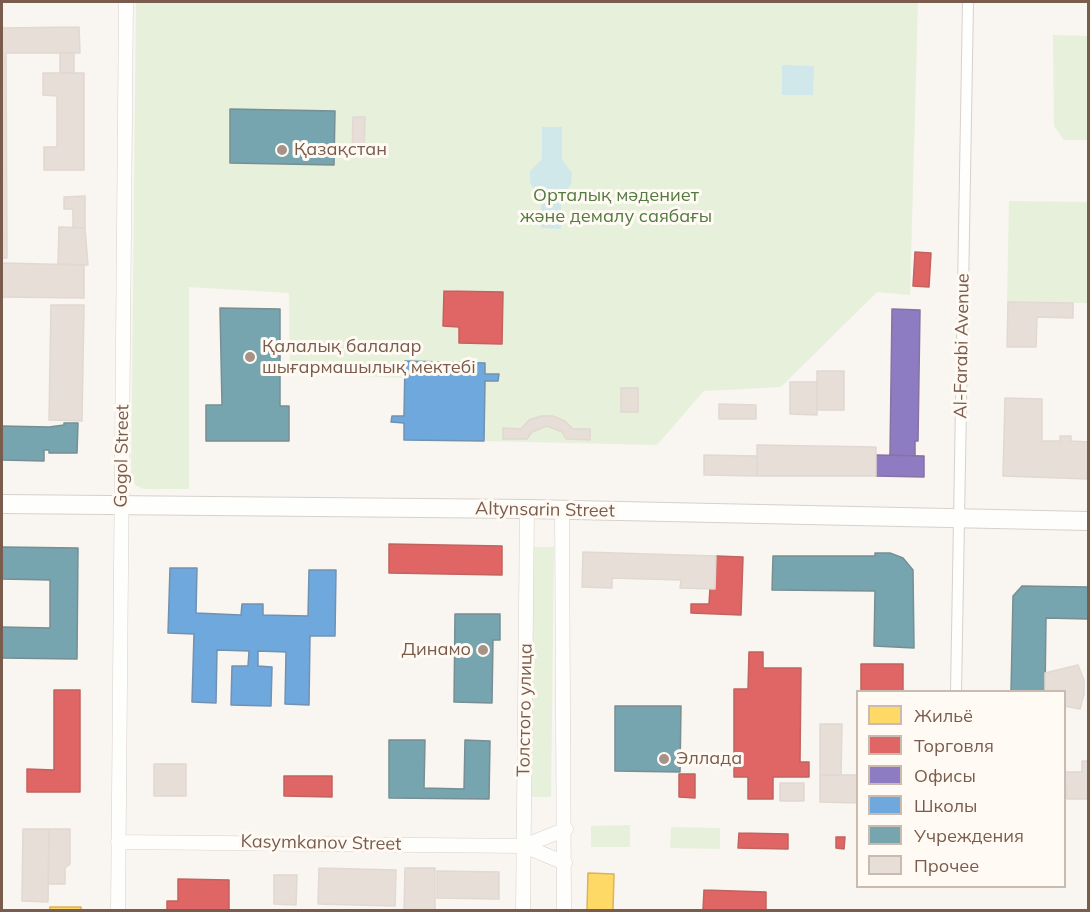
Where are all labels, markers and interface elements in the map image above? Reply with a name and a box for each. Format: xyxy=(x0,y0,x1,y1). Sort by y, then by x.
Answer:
place label: Қазақстан xyxy=(294,139,387,161)
marker: Қазақстан xyxy=(275,143,289,157)
park label: Орталық мәдениет және демалу саябағы xyxy=(520,185,712,228)
street label: Al-Farabi Avenue xyxy=(950,273,974,419)
place label: Қалалық балалар шығармашылық мектебі xyxy=(262,336,476,378)
marker: Қалалық балалар шығармашылық мектебі xyxy=(243,350,257,364)
street label: Gogol Street xyxy=(110,404,134,508)
street label: Altynsarin Street xyxy=(475,498,615,522)
place label: Динамо xyxy=(402,639,471,661)
marker: Динамо xyxy=(476,643,490,657)
street label: Толстого улица xyxy=(513,643,537,777)
legend xyxy=(856,690,1066,888)
text: Жильё xyxy=(914,704,973,727)
text: Торговля xyxy=(914,734,994,757)
place label: Эллада xyxy=(676,748,742,770)
marker: Эллада xyxy=(657,752,671,766)
text: Офисы xyxy=(914,764,976,787)
text: Школы xyxy=(914,794,977,817)
text: Учреждения xyxy=(914,824,1024,847)
street label: Kasymkanov Street xyxy=(240,831,402,855)
text: Прочее xyxy=(914,854,979,877)

